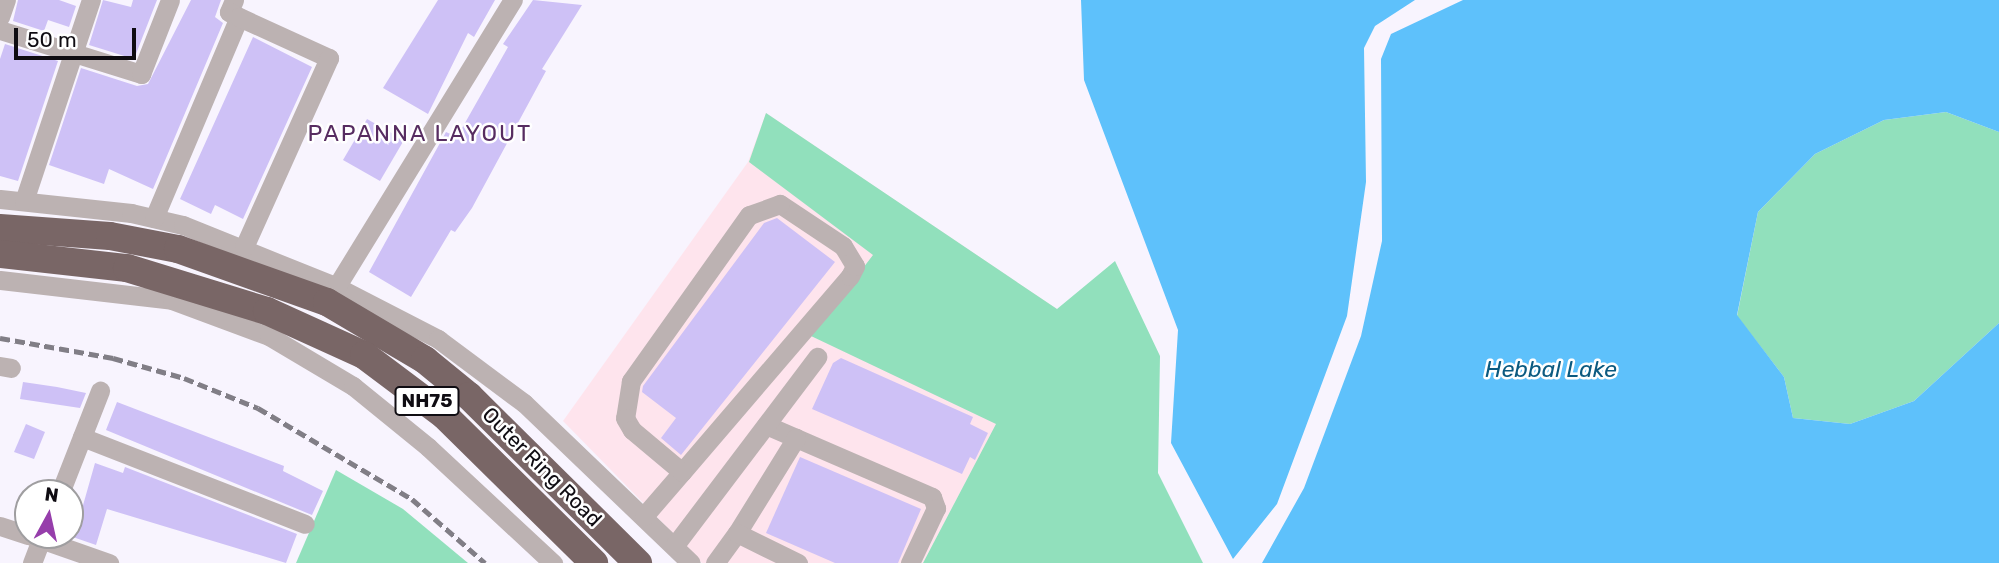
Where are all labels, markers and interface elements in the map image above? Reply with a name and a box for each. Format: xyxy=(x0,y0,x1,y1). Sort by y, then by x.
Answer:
scale bar xyxy=(18,14,140,58)
text: 50 m xyxy=(27,27,77,52)
district label: PAPANNA LAYOUT xyxy=(309,119,531,147)
water label: Hebbal Lake xyxy=(1485,355,1617,383)
road number: NH75 xyxy=(394,386,460,416)
street label: Outer Ring Road xyxy=(477,402,607,532)
north arrow xyxy=(14,479,84,549)
text: N xyxy=(43,482,60,507)

